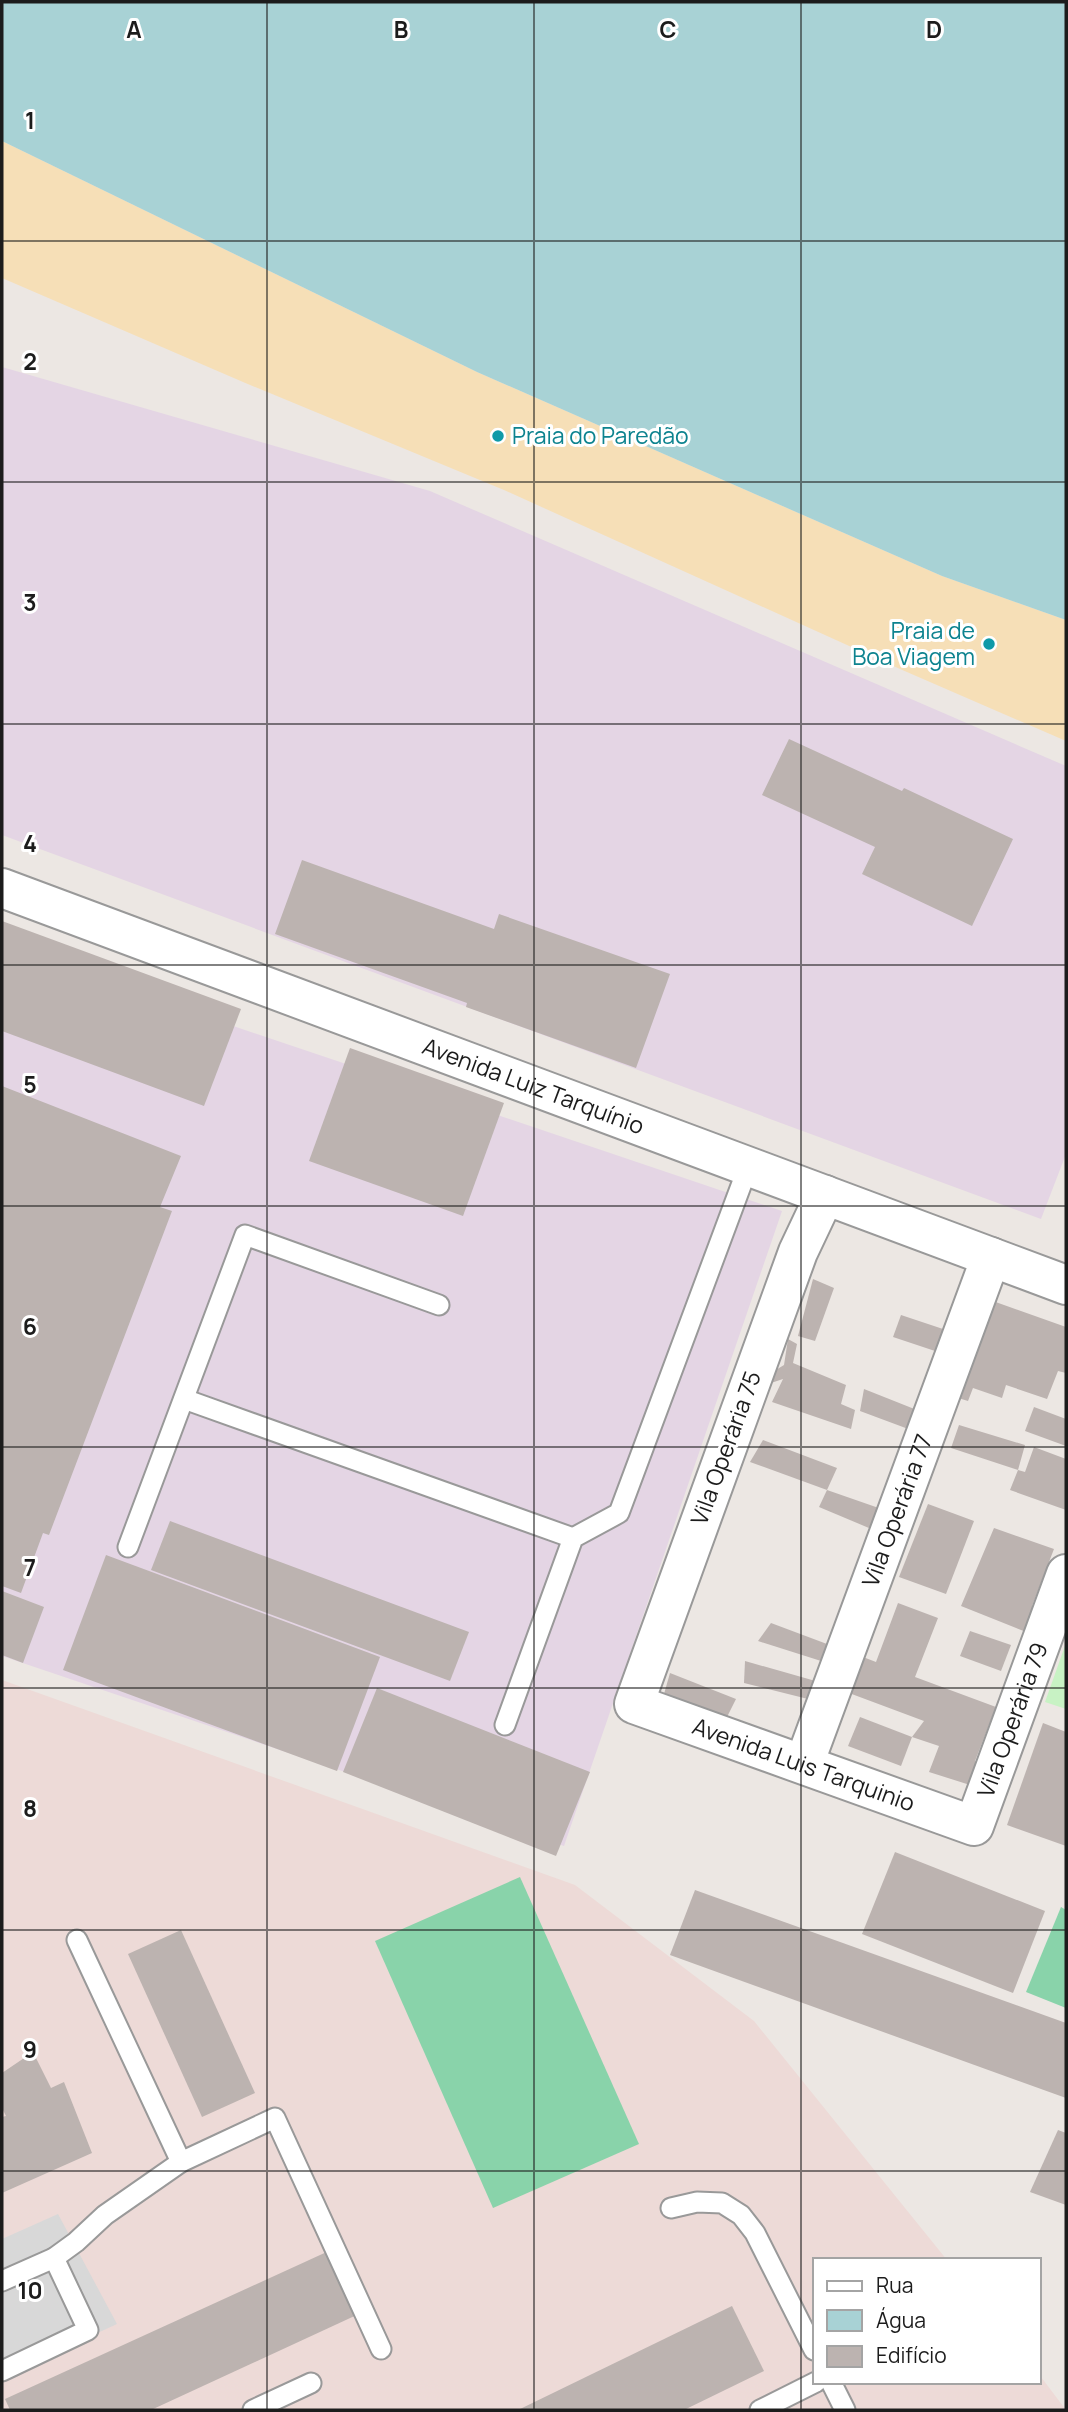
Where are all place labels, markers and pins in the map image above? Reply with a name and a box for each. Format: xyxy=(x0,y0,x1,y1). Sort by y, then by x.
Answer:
place label: Praia do Paredão xyxy=(512,419,689,451)
marker: Praia do Paredão xyxy=(490,428,506,444)
place label: Praia de Boa Viagem xyxy=(852,614,975,672)
marker: Praia de Boa Viagem xyxy=(981,636,997,652)

